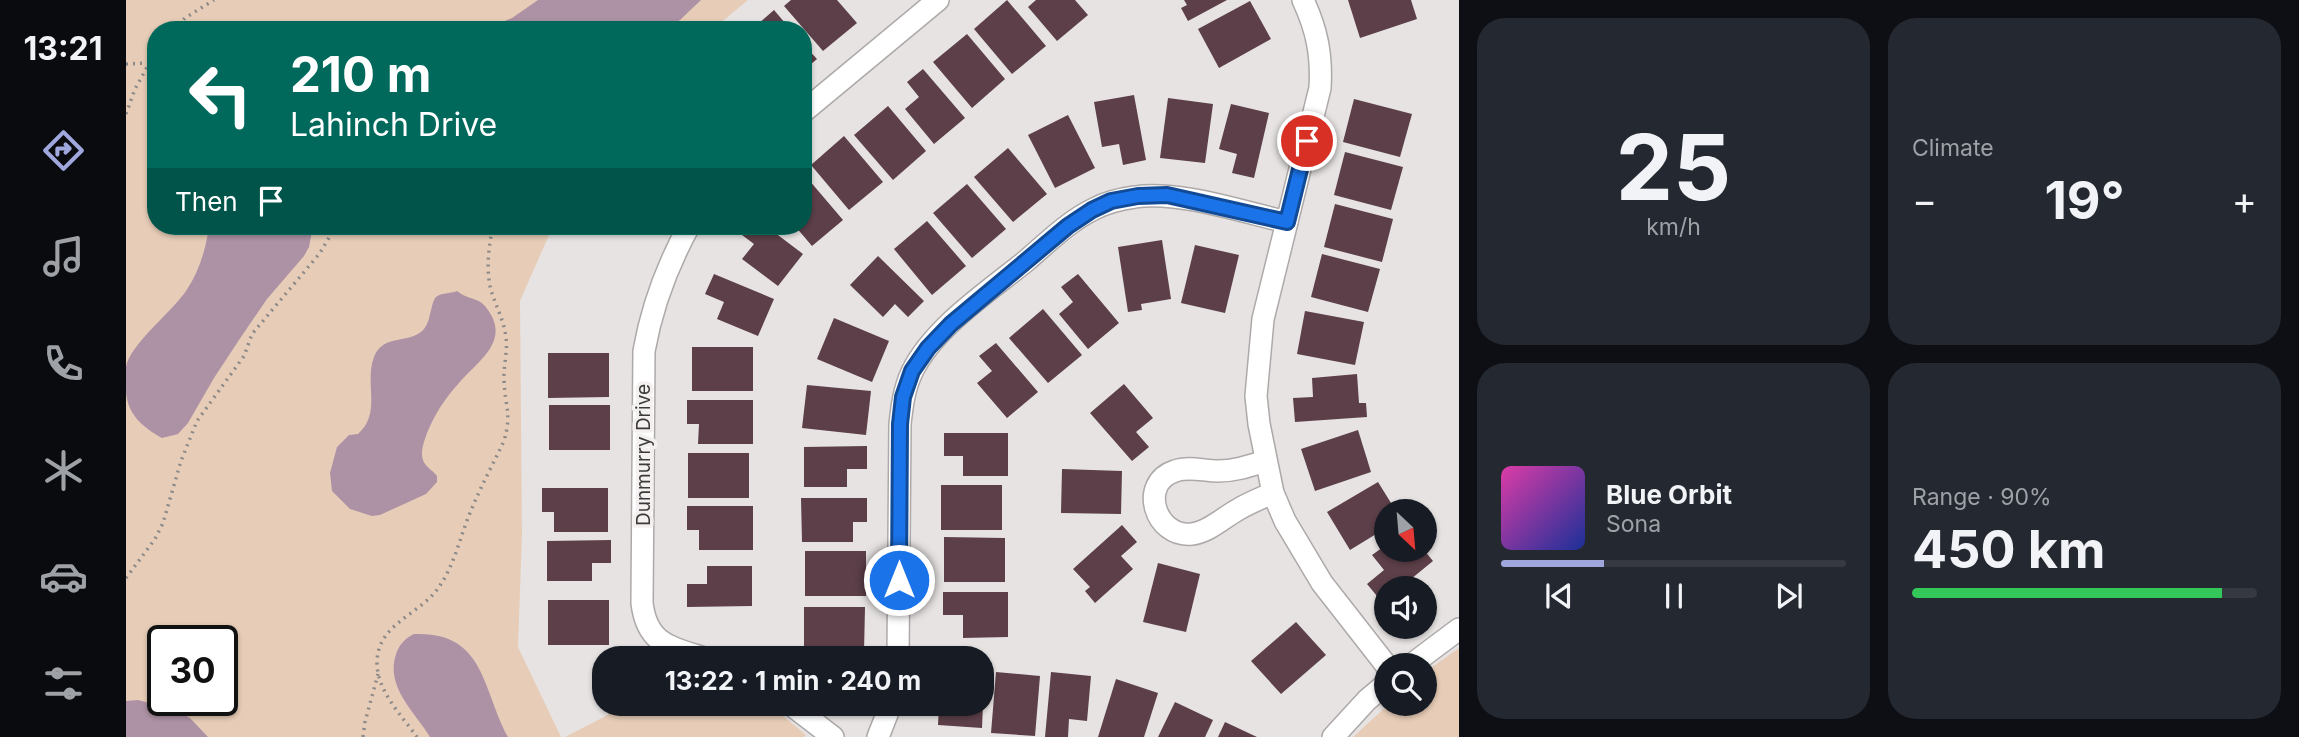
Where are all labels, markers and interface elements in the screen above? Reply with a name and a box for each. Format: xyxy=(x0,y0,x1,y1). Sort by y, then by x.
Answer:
text: 13:21 xyxy=(23,29,103,68)
text: 210 m xyxy=(290,45,431,104)
icon: left xyxy=(175,49,266,140)
text: Lahinch Drive xyxy=(290,105,497,144)
pin xyxy=(1277,111,1337,171)
text: 25 xyxy=(1616,112,1731,222)
icon: arrive xyxy=(1288,122,1326,160)
icon: directions xyxy=(39,126,88,175)
text: Climate xyxy=(1912,134,1994,162)
text: 19° xyxy=(2044,169,2125,232)
text: − xyxy=(1912,177,1937,223)
text: + xyxy=(2232,177,2257,223)
icon: arrive xyxy=(252,182,290,220)
text: Then xyxy=(175,186,238,217)
text: km/h xyxy=(1646,213,1701,241)
icon: music xyxy=(39,232,88,281)
icon: phone xyxy=(39,339,88,388)
street label: Dunmurry Drive xyxy=(632,384,655,526)
icon: climate xyxy=(39,446,88,495)
text: Blue Orbit xyxy=(1606,479,1732,510)
text: Range · 90% xyxy=(1912,483,2052,511)
north arrow xyxy=(1374,499,1437,562)
map controls xyxy=(1374,499,1437,716)
text: Sona xyxy=(1606,510,1661,538)
text: 450 km xyxy=(1912,518,2105,581)
position arrow xyxy=(862,543,936,617)
icon: car xyxy=(39,552,88,601)
button: sound xyxy=(1374,576,1437,639)
icon: previous xyxy=(1540,577,1578,615)
icon: pause xyxy=(1655,577,1693,615)
icon: next xyxy=(1770,577,1808,615)
speed limit sign: 30 xyxy=(147,625,238,716)
button: search xyxy=(1374,653,1437,716)
icon: filters xyxy=(39,659,88,708)
text: 13:22 · 1 min · 240 m xyxy=(665,665,921,696)

